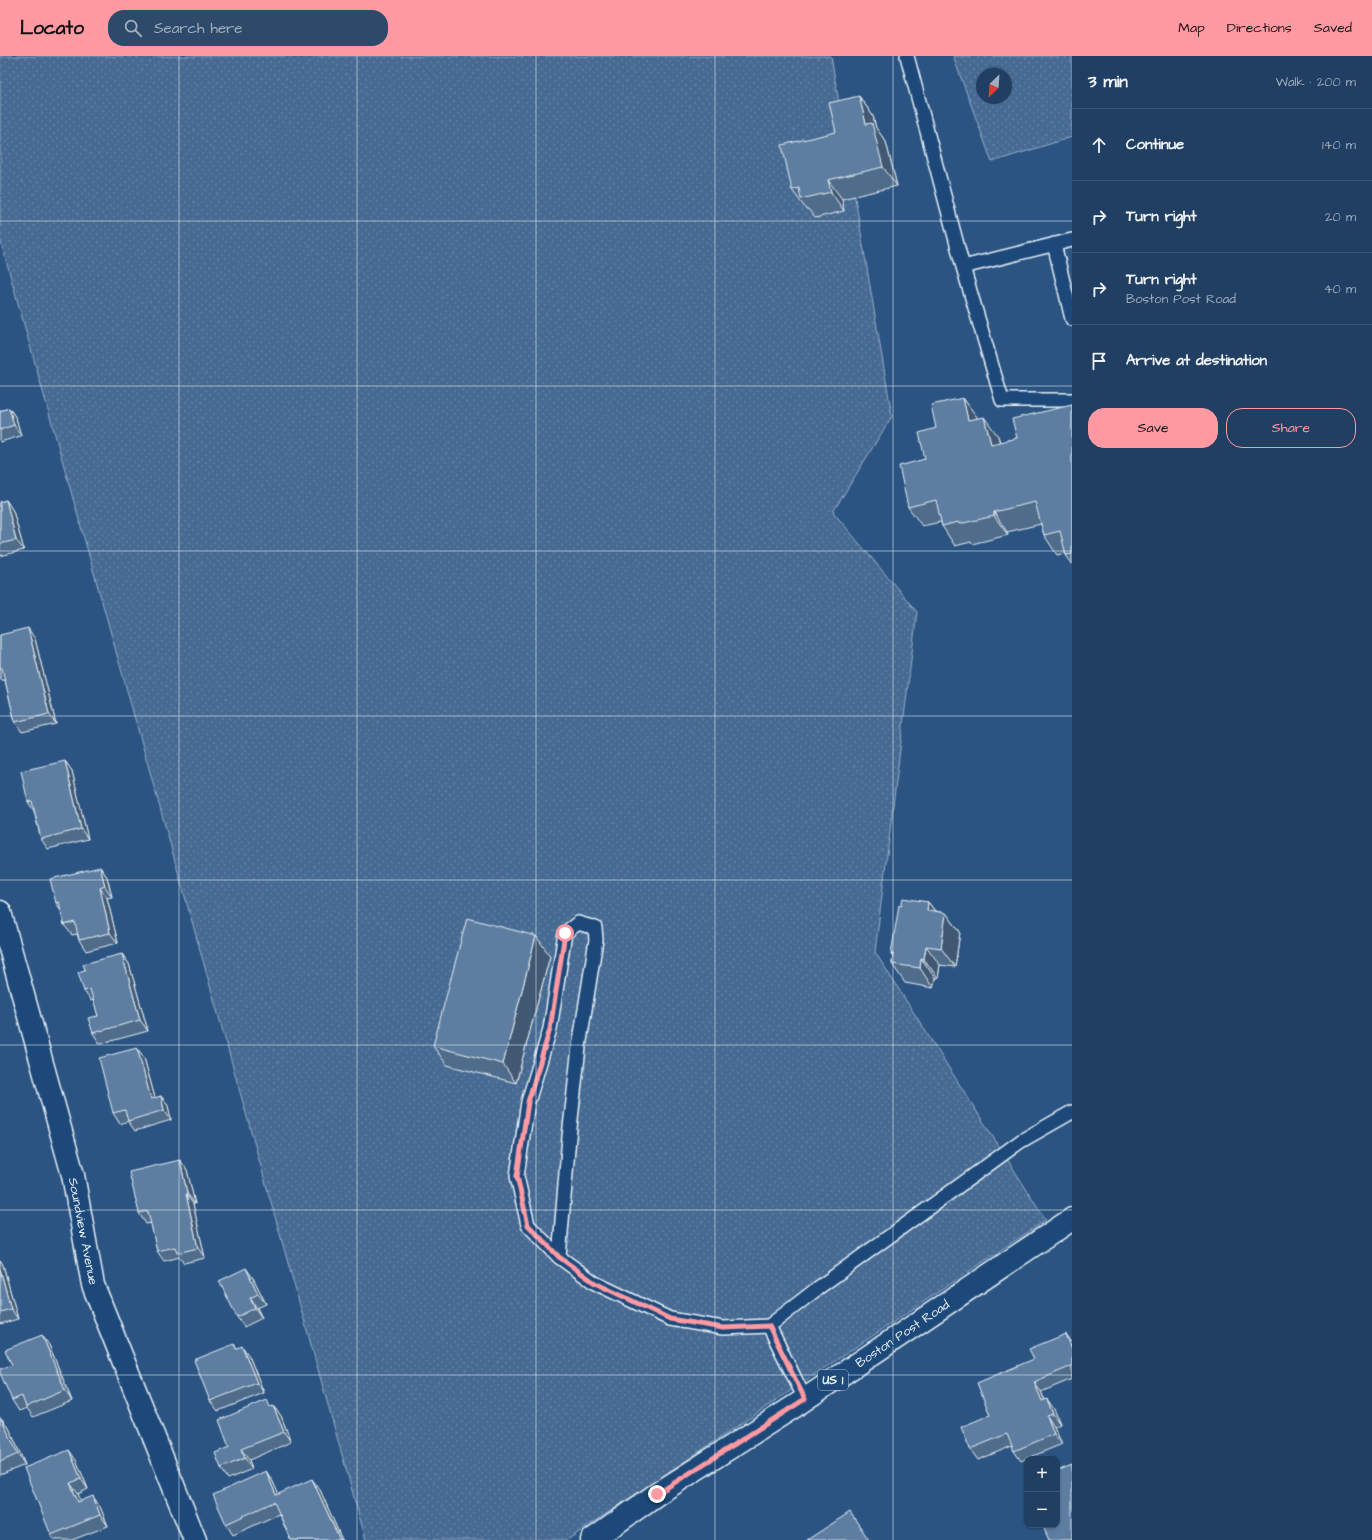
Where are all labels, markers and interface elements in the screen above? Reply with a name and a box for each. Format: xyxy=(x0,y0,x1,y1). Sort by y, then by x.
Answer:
search box xyxy=(108,10,388,46)
text: Locato xyxy=(20,15,84,42)
icon: search xyxy=(122,17,144,39)
text: Search here xyxy=(154,18,242,39)
text: Map xyxy=(1178,18,1205,38)
text: Directions xyxy=(1227,18,1292,38)
text: Saved xyxy=(1314,18,1352,38)
north arrow xyxy=(976,68,1012,104)
text: 3 min xyxy=(1088,70,1128,94)
text: Walk · 200 m xyxy=(1276,73,1356,91)
icon: ahead xyxy=(1088,134,1110,156)
text: Continue xyxy=(1126,134,1184,155)
text: 140 m xyxy=(1322,136,1356,154)
icon: right xyxy=(1088,206,1110,228)
text: Turn right xyxy=(1126,206,1197,227)
text: 20 m xyxy=(1325,208,1356,226)
text: Turn right xyxy=(1126,269,1197,290)
icon: right xyxy=(1088,278,1110,300)
text: 40 m xyxy=(1324,280,1356,298)
text: Boston Post Road xyxy=(1126,290,1236,308)
icon: arrive xyxy=(1088,350,1110,372)
text: Arrive at destination xyxy=(1126,350,1267,371)
button: Save xyxy=(1088,408,1218,448)
button: Share xyxy=(1226,408,1356,448)
route start xyxy=(556,924,574,942)
street label: Soundview Avenue xyxy=(64,1176,102,1286)
street label: Boston Post Road xyxy=(852,1295,953,1372)
road number: US 1 xyxy=(818,1370,848,1390)
map controls xyxy=(1024,1456,1060,1528)
button: + xyxy=(1024,1456,1060,1492)
route end xyxy=(648,1485,666,1503)
button: − xyxy=(1024,1492,1060,1528)

